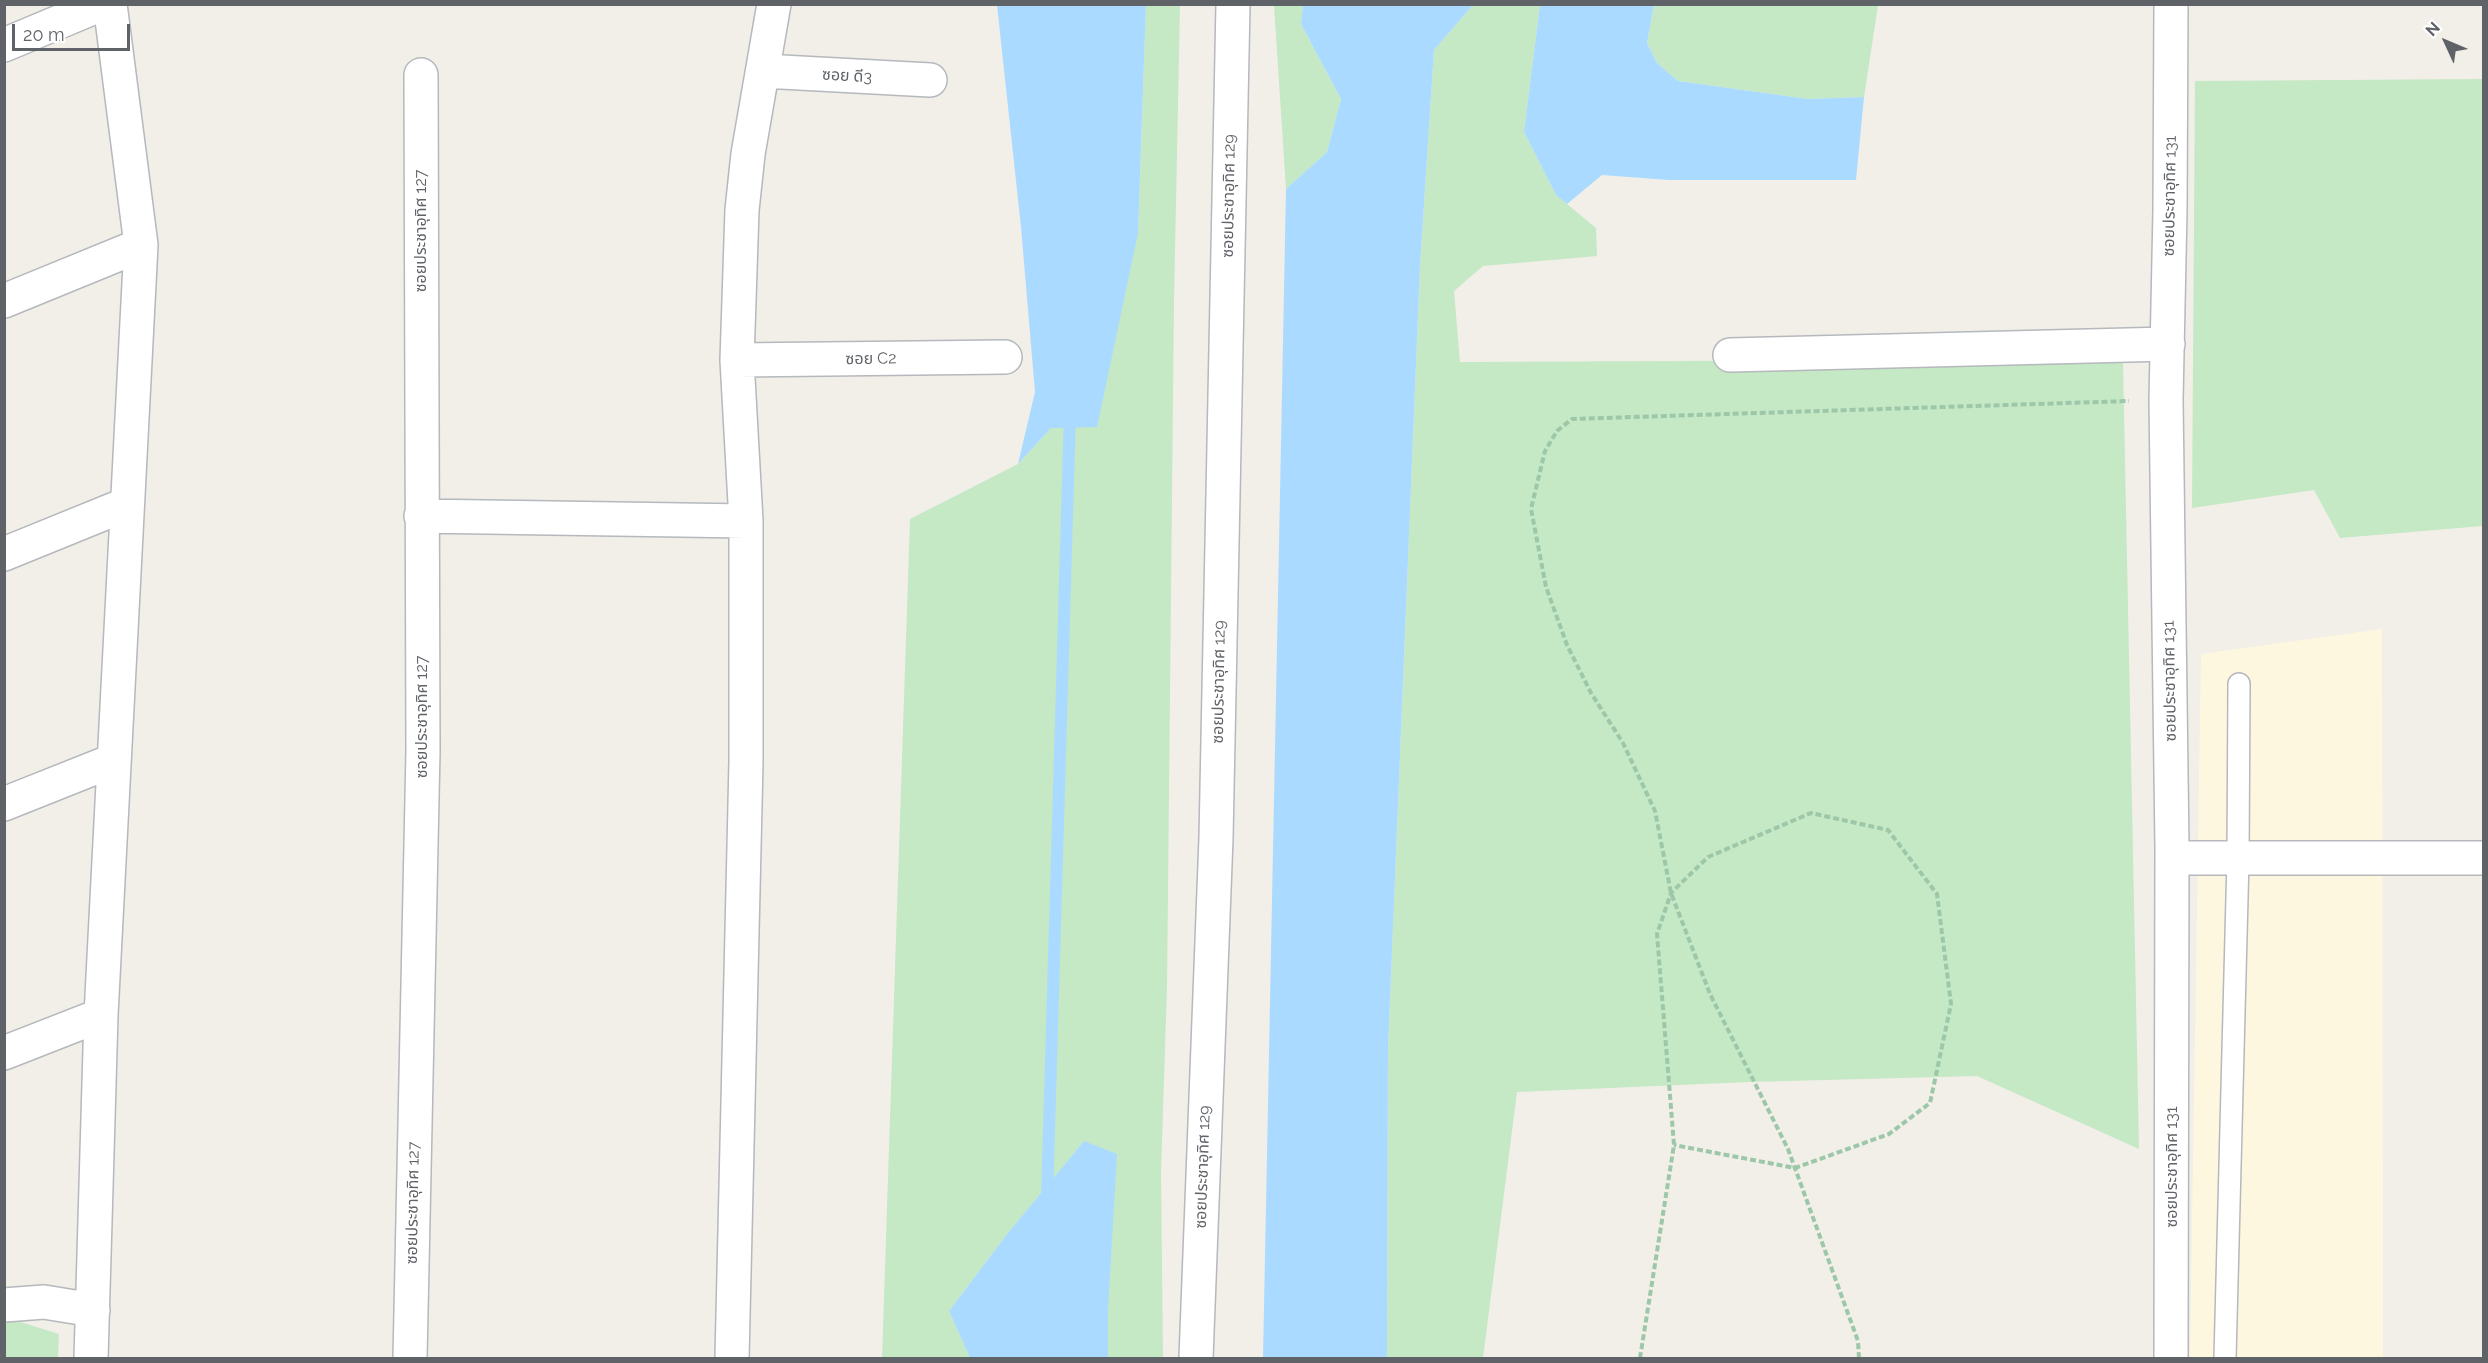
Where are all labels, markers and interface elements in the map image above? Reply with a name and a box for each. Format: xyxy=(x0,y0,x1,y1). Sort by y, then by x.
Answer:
scale bar xyxy=(15,12,134,50)
north arrow xyxy=(2416,12,2476,72)
text: N xyxy=(2422,18,2444,40)
text: 20 m xyxy=(23,24,65,45)
street label: ซอย ดี3 xyxy=(821,65,873,87)
street label: ซอยประชาอุทิศ 129 xyxy=(1218,134,1240,258)
street label: ซอยประชาอุทิศ 131 xyxy=(2159,135,2181,257)
street label: ซอยประชาอุทิศ 127 xyxy=(411,170,431,292)
street label: ซอย C2 xyxy=(845,349,897,369)
street label: ซอยประชาอุทิศ 129 xyxy=(1208,620,1230,744)
street label: ซอยประชาอุทิศ 131 xyxy=(2159,620,2181,742)
street label: ซอยประชาอุทิศ 127 xyxy=(412,656,432,778)
street label: ซอยประชาอุทิศ 129 xyxy=(1191,1105,1215,1229)
street label: ซอยประชาอุทิศ 131 xyxy=(2162,1106,2182,1228)
street label: ซอยประชาอุทิศ 127 xyxy=(402,1142,424,1264)

